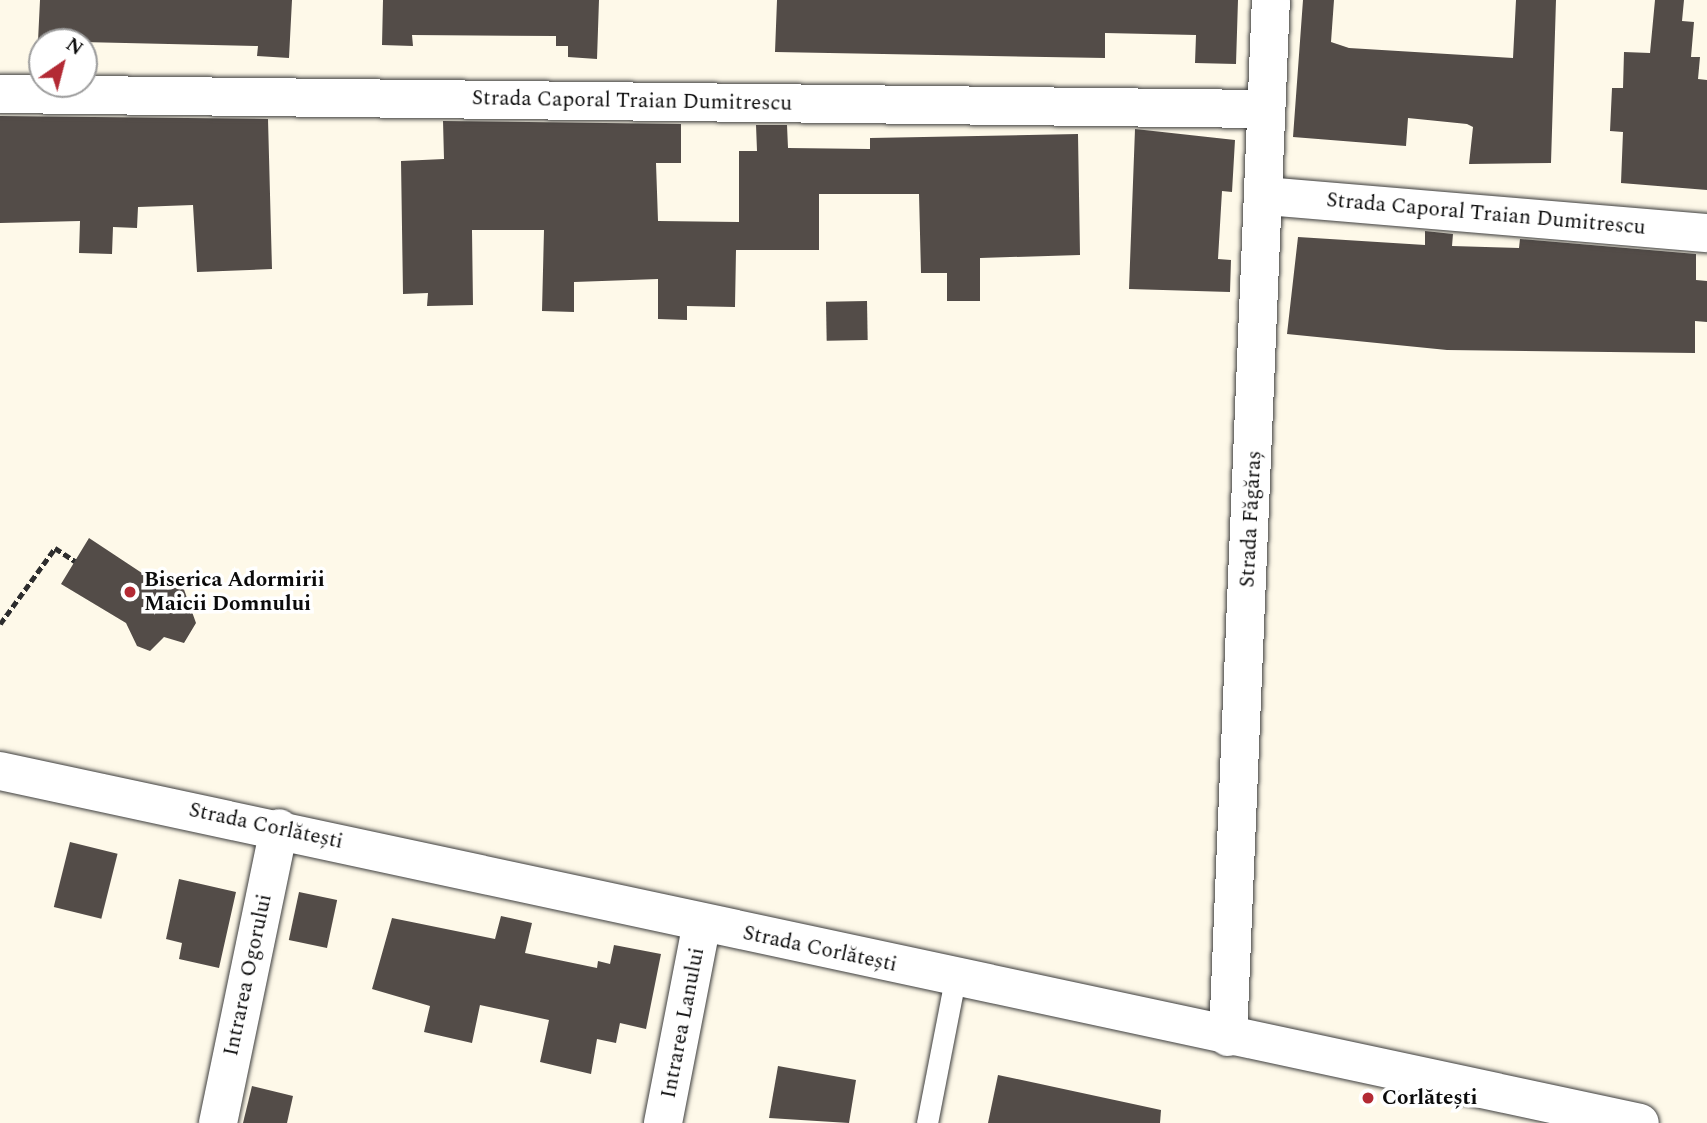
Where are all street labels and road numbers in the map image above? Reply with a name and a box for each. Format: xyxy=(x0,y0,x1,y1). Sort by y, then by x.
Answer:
street label: Strada Caporal Traian Dumitrescu xyxy=(472,86,792,116)
street label: Strada Caporal Traian Dumitrescu xyxy=(1325,187,1647,241)
street label: Strada Făgăraș xyxy=(1235,450,1267,588)
street label: Strada Corlătești xyxy=(187,797,345,855)
street label: Intrarea Ogorului xyxy=(219,892,277,1058)
street label: Strada Corlătești xyxy=(741,920,899,978)
street label: Intrarea Lanului xyxy=(656,945,710,1101)

